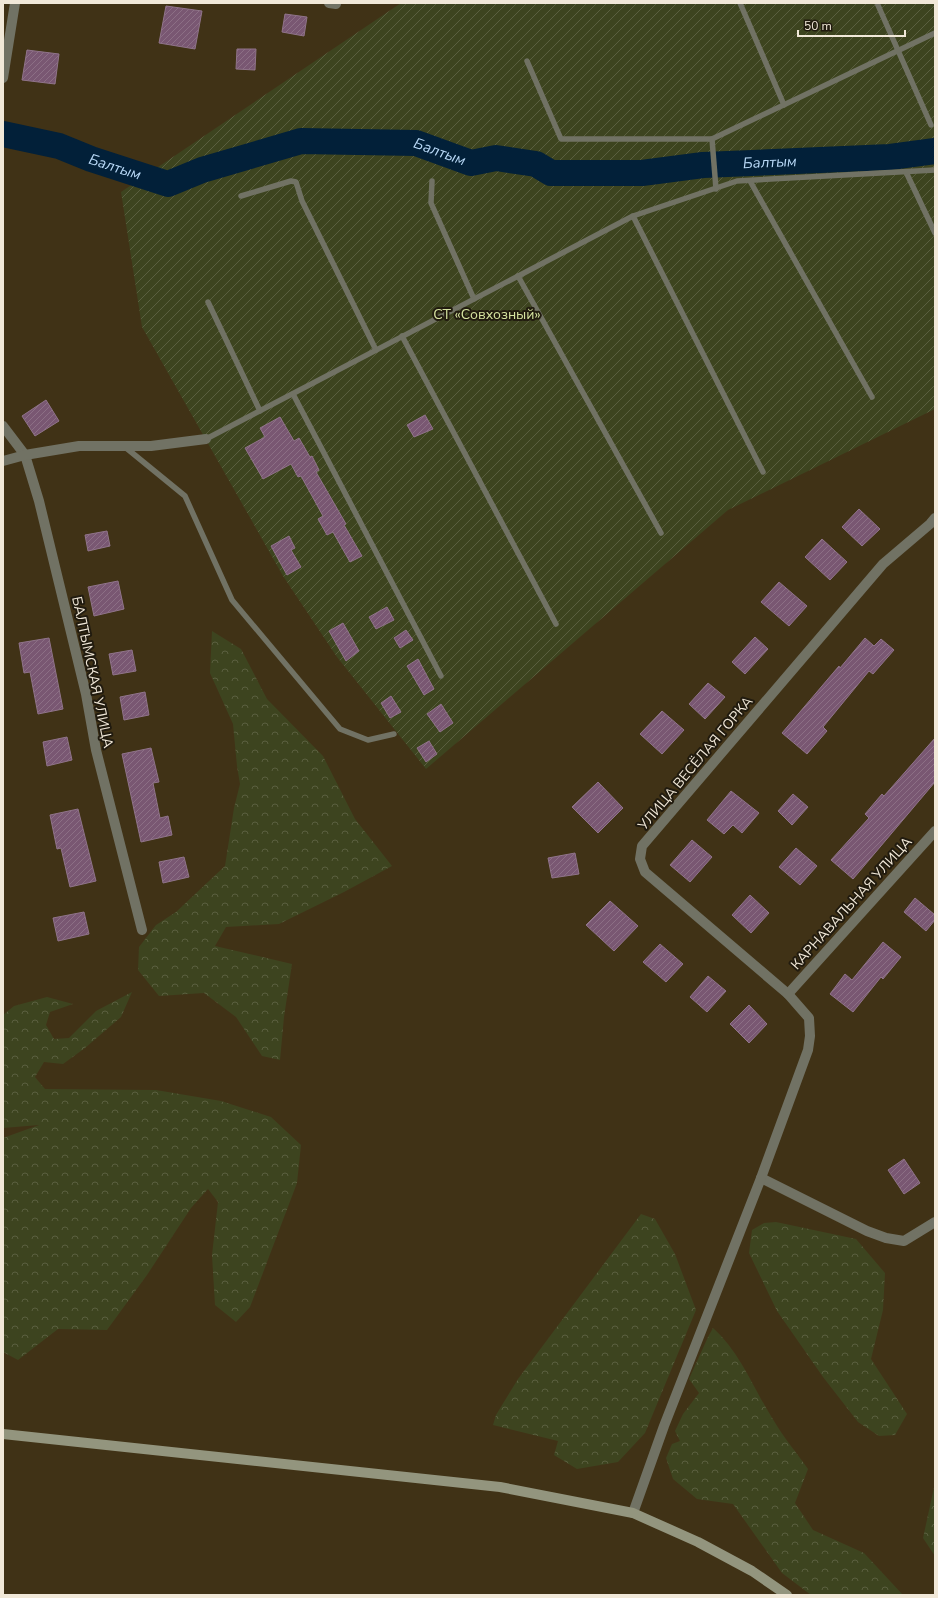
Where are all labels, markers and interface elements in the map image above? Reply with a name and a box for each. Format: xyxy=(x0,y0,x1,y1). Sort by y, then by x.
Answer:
scale bar xyxy=(798,12,905,38)
text: 50 m xyxy=(804,18,832,34)
water label: Балтым xyxy=(411,133,469,170)
water label: Балтым xyxy=(86,149,144,185)
water label: Балтым xyxy=(742,151,797,173)
park label: СТ «Совхозный» xyxy=(433,305,541,324)
street label: БАЛТЫМСКАЯ УЛИЦА xyxy=(67,595,118,750)
street label: УЛИЦА ВЕСЁЛАЯ ГОРКА xyxy=(633,692,757,835)
street label: КАРНАВАЛЬНАЯ УЛИЦА xyxy=(787,833,916,974)

